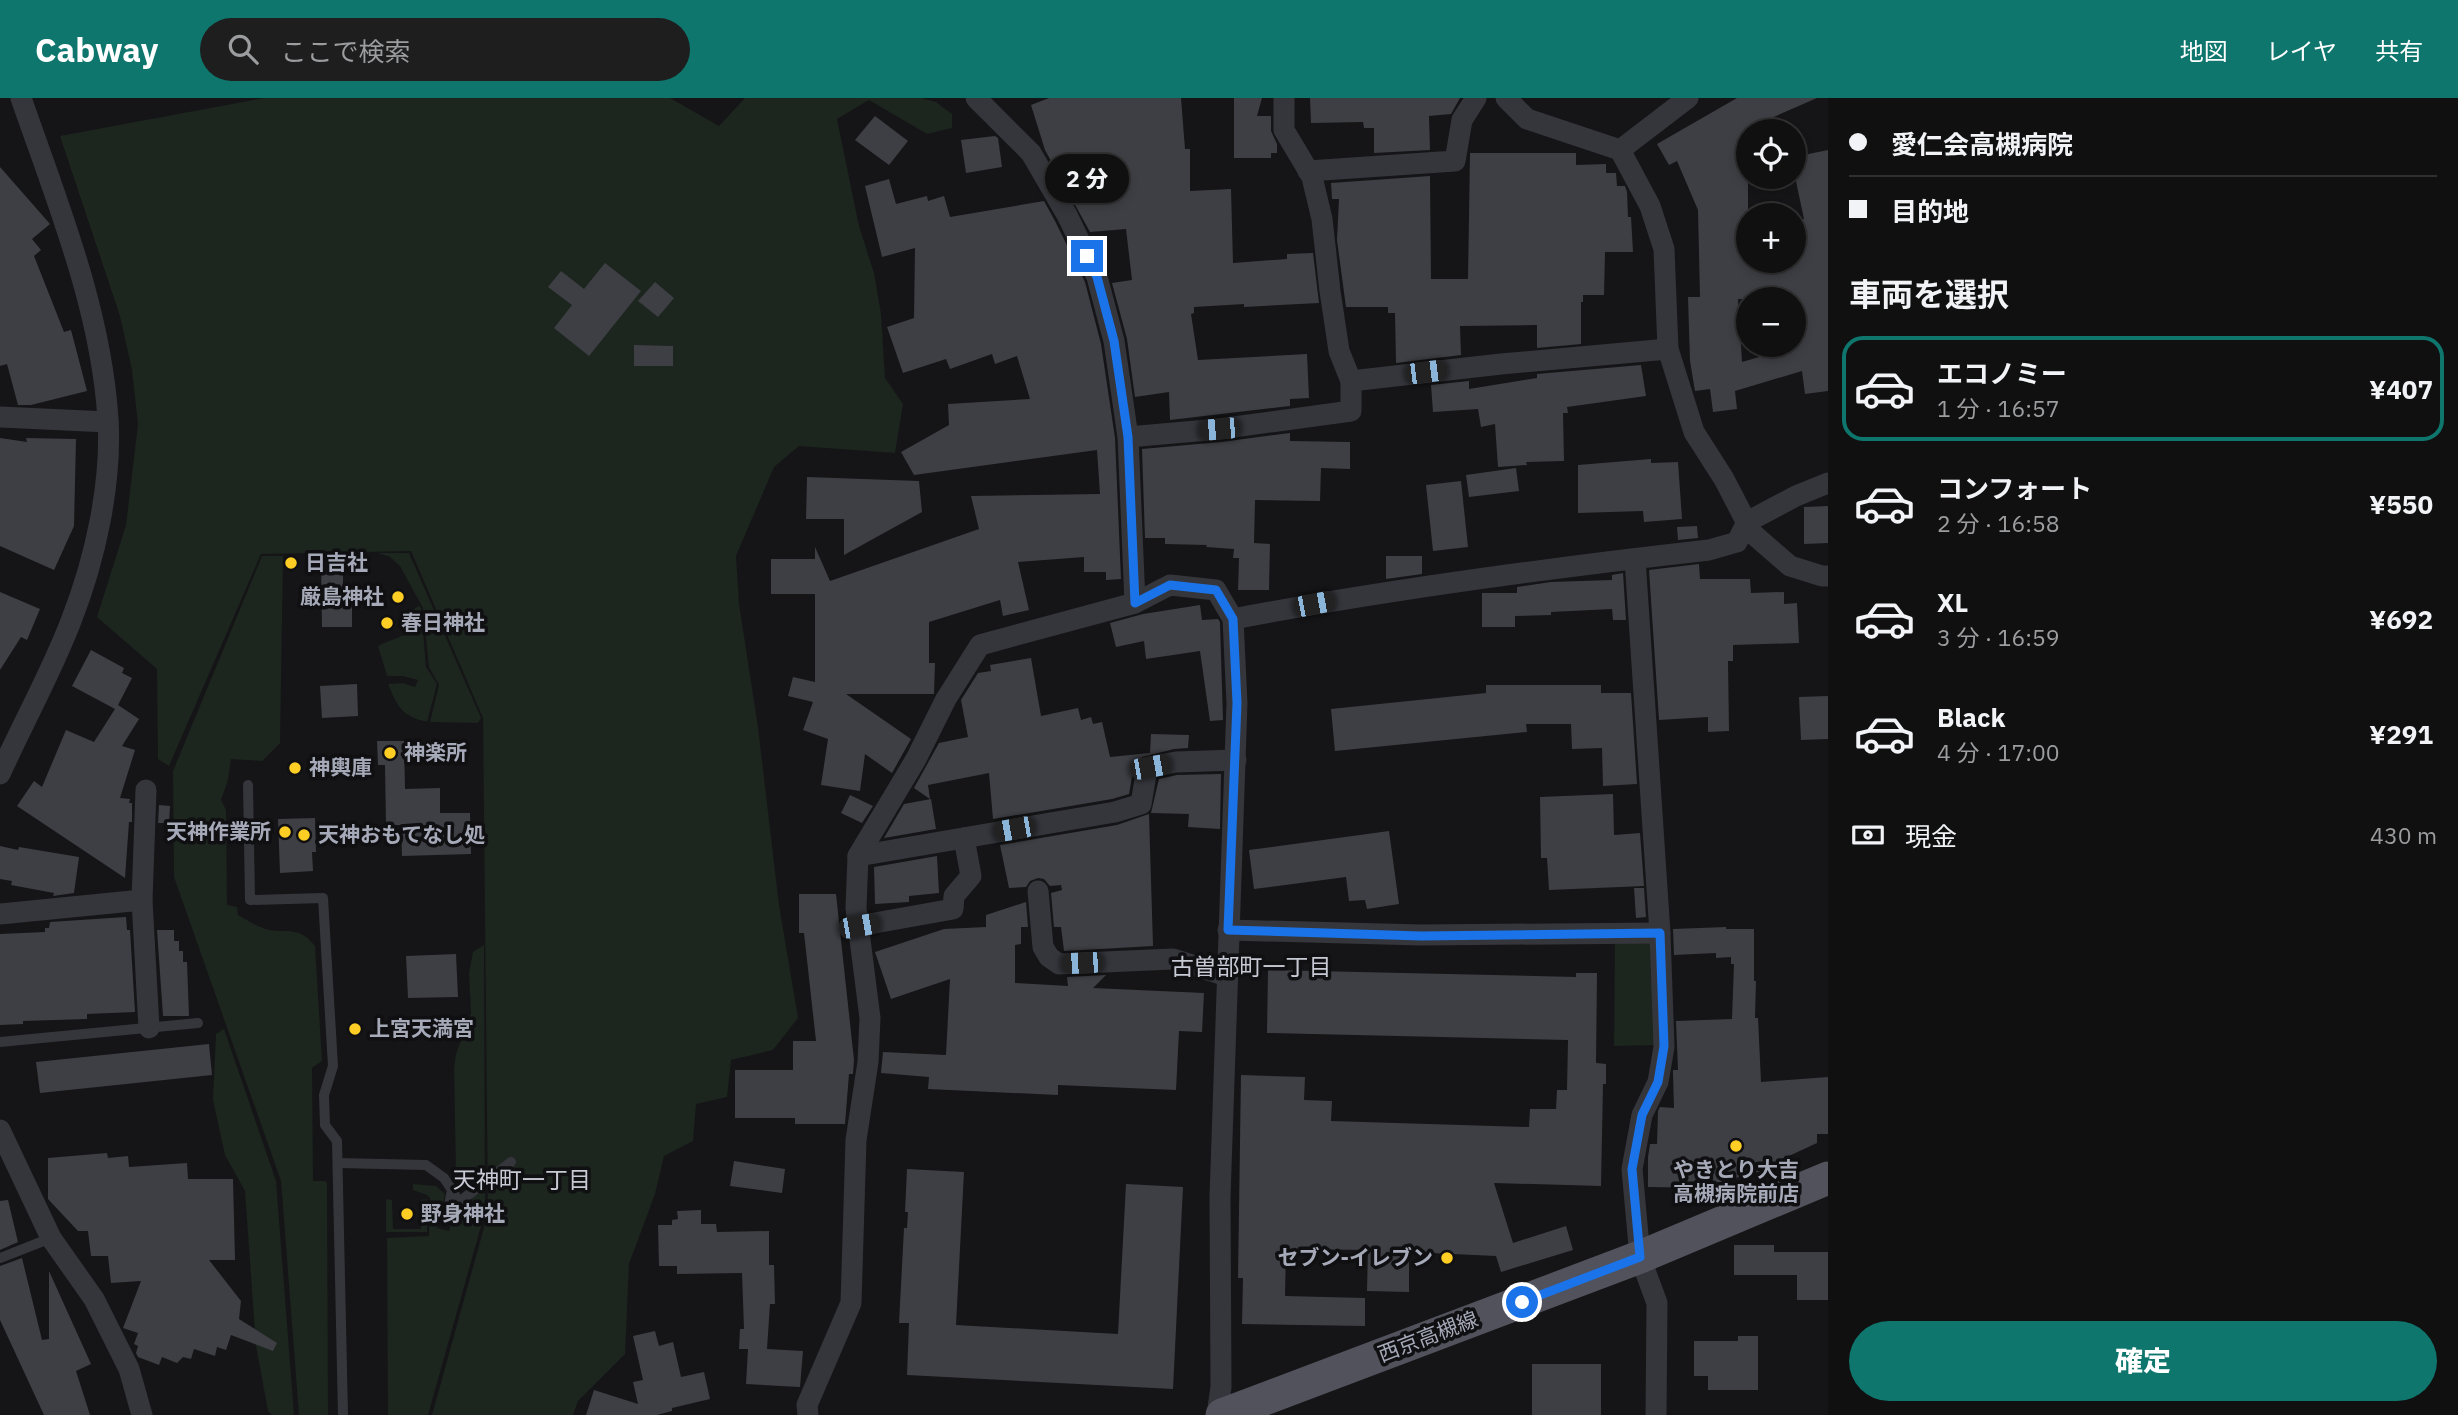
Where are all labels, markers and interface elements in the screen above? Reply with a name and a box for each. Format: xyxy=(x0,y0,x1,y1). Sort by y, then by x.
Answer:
search box xyxy=(200,18,690,81)
text: Cabway xyxy=(35,28,158,71)
icon: search xyxy=(224,30,262,68)
text: ここで検索 xyxy=(280,34,410,68)
text: 地図 xyxy=(2180,35,2228,67)
text: レイヤ xyxy=(2266,35,2337,67)
text: 共有 xyxy=(2375,35,2423,67)
map controls xyxy=(1736,119,1806,357)
button: locate xyxy=(1736,119,1806,189)
text: 愛仁会高槻病院 xyxy=(1891,127,2073,161)
callout: 2 分 xyxy=(1045,155,1129,204)
text: 2 分 xyxy=(1066,163,1108,193)
text: 目的地 xyxy=(1891,194,1969,228)
button: + xyxy=(1736,203,1806,273)
route end xyxy=(1071,240,1103,272)
text: 車両を選択 xyxy=(1849,273,2009,315)
button: − xyxy=(1736,287,1806,357)
text: エコノミー xyxy=(1937,356,2067,390)
icon: car xyxy=(1853,357,1916,420)
car xyxy=(1404,359,1449,385)
text: ¥407 xyxy=(2369,372,2433,406)
text: 1 分 · 16:57 xyxy=(1937,393,2060,423)
car xyxy=(1198,417,1241,441)
text: コンフォート xyxy=(1937,471,2092,505)
icon: car xyxy=(1853,472,1916,535)
text: ¥550 xyxy=(2369,487,2433,521)
text: 2 分 · 16:58 xyxy=(1937,508,2060,538)
place label: 日吉社 xyxy=(305,548,368,576)
marker: 日吉社 xyxy=(283,555,299,571)
place label: 厳島神社 xyxy=(300,582,384,610)
text: XL xyxy=(1937,585,1968,619)
icon: car xyxy=(1853,587,1916,650)
marker: 厳島神社 xyxy=(390,589,406,605)
car xyxy=(1292,590,1337,618)
text: ¥692 xyxy=(2369,602,2433,636)
place label: 春日神社 xyxy=(401,608,485,636)
marker: 春日神社 xyxy=(379,615,395,631)
text: 3 分 · 16:59 xyxy=(1937,622,2060,652)
text: Black xyxy=(1937,700,2005,734)
icon: car xyxy=(1853,702,1916,765)
text: ¥291 xyxy=(2369,717,2433,751)
text: 4 分 · 17:00 xyxy=(1937,737,2060,767)
place label: 神楽所 xyxy=(404,738,467,766)
marker: 神楽所 xyxy=(382,745,398,761)
place label: 神輿庫 xyxy=(309,753,372,781)
car xyxy=(1128,753,1173,781)
marker: 神輿庫 xyxy=(287,760,303,776)
car xyxy=(992,815,1037,843)
icon: cash xyxy=(1849,816,1887,854)
place label: 天神作業所 xyxy=(166,817,271,845)
text: 現金 xyxy=(1905,819,1957,853)
place label: 天神おもてなし処 xyxy=(318,820,485,848)
text: 430 m xyxy=(2370,820,2437,850)
marker: 天神作業所 xyxy=(277,824,293,840)
marker: 天神おもてなし処 xyxy=(296,827,312,843)
car xyxy=(837,912,882,940)
district label: 古曽部町一丁目 xyxy=(1171,951,1332,981)
car xyxy=(1061,952,1104,974)
place label: 上宮天満宮 xyxy=(369,1014,474,1042)
marker: 上宮天満宮 xyxy=(347,1021,363,1037)
marker: やきとり大吉 高槻病院前店 xyxy=(1728,1138,1744,1154)
place label: やきとり大吉 高槻病院前店 xyxy=(1673,1155,1799,1207)
district label: 天神町一丁目 xyxy=(453,1164,591,1194)
place label: 野身神社 xyxy=(421,1199,505,1227)
marker: 野身神社 xyxy=(399,1206,415,1222)
place label: セブン-イレブン xyxy=(1278,1243,1433,1271)
marker: セブン-イレブン xyxy=(1439,1250,1455,1266)
route start xyxy=(1506,1286,1538,1318)
street label: 西京高槻線 xyxy=(1374,1304,1482,1368)
button: 確定 xyxy=(1849,1321,2437,1401)

